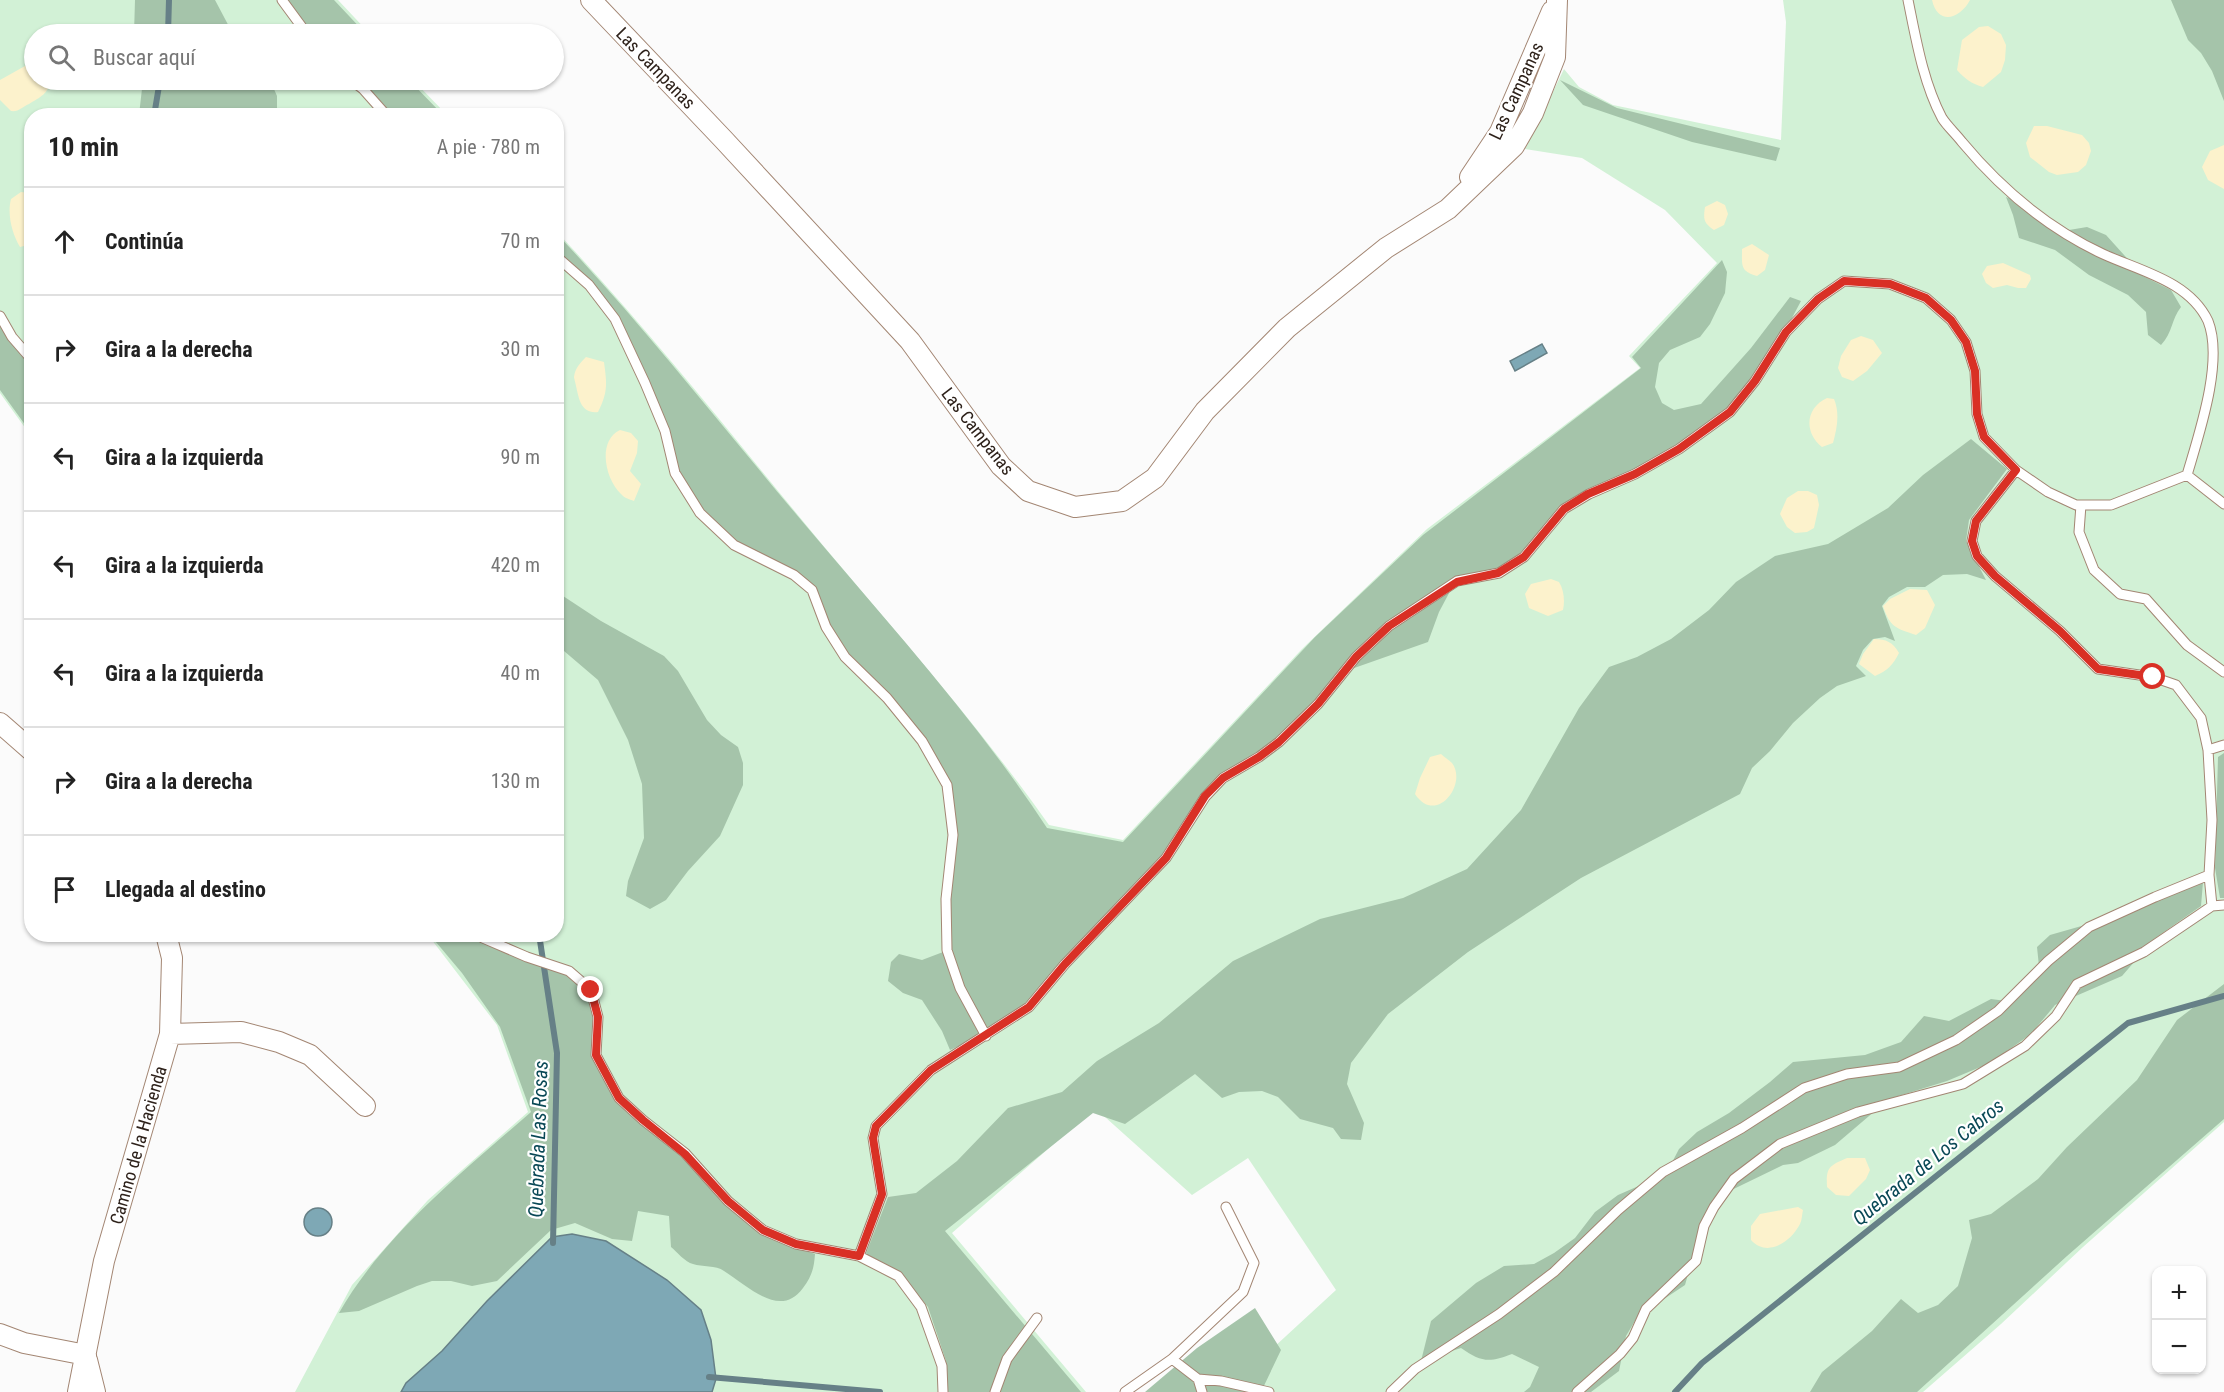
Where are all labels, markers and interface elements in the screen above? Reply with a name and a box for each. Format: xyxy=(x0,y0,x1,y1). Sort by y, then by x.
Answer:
street label: Las Campanas xyxy=(612,23,700,113)
search box xyxy=(24,24,564,90)
street label: Las Campanas xyxy=(1484,39,1548,143)
icon: search xyxy=(45,41,78,74)
text: Buscar aquí xyxy=(93,45,196,70)
text: 10 min xyxy=(48,132,119,162)
text: A pie · 780 m xyxy=(437,135,540,159)
icon: ahead xyxy=(48,225,81,258)
text: Continúa xyxy=(105,229,184,254)
text: 70 m xyxy=(501,229,540,253)
icon: right xyxy=(48,333,81,366)
text: Gira a la derecha xyxy=(105,337,253,362)
text: 30 m xyxy=(501,337,540,361)
street label: Las Campanas xyxy=(937,383,1019,479)
icon: left xyxy=(48,441,81,474)
text: Gira a la izquierda xyxy=(105,445,264,470)
text: 90 m xyxy=(501,445,540,469)
icon: left xyxy=(48,549,81,582)
text: Gira a la izquierda xyxy=(105,553,264,578)
text: 420 m xyxy=(491,553,540,577)
icon: left xyxy=(48,657,81,690)
text: Gira a la izquierda xyxy=(105,661,264,686)
text: 40 m xyxy=(501,661,540,685)
route start xyxy=(2139,663,2165,689)
icon: right xyxy=(48,765,81,798)
text: Gira a la derecha xyxy=(105,769,253,794)
text: 130 m xyxy=(491,769,540,793)
icon: arrive xyxy=(48,873,81,906)
text: Llegada al destino xyxy=(105,877,266,902)
route end xyxy=(577,976,603,1002)
water label: Quebrada Las Rosas xyxy=(523,1060,553,1218)
street label: Camino de la Hacienda xyxy=(105,1063,171,1227)
water label: Quebrada de Los Cabros xyxy=(1847,1093,2009,1230)
map controls xyxy=(2152,1266,2206,1374)
button: + xyxy=(2152,1266,2206,1320)
button: − xyxy=(2152,1320,2206,1374)

